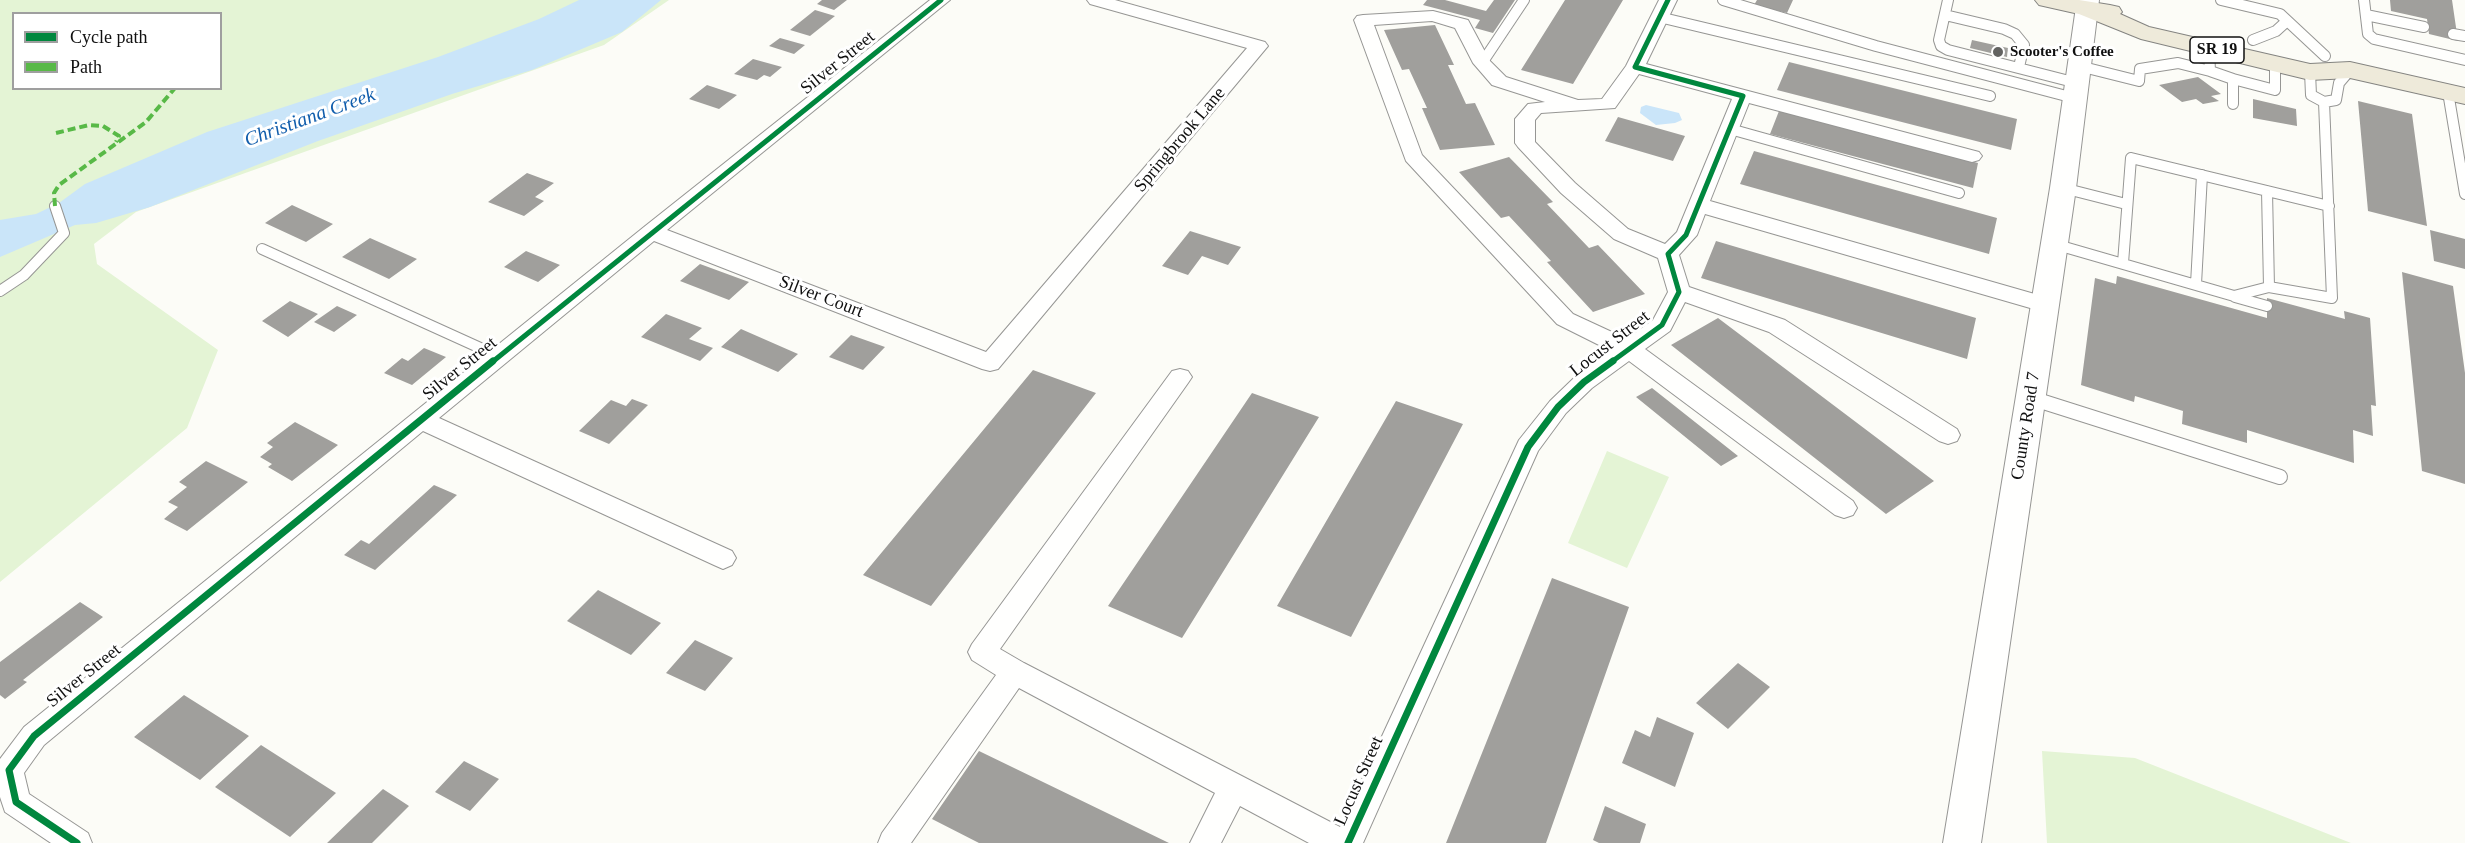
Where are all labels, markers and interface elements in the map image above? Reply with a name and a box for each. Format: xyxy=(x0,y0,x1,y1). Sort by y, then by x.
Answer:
legend xyxy=(12,12,222,90)
street label: Silver Street xyxy=(796,26,880,100)
text: Cycle path xyxy=(70,27,147,47)
road number: SR 19 xyxy=(2190,37,2244,63)
place label: Scooter's Coffee xyxy=(2010,43,2114,61)
marker: Scooter's Coffee xyxy=(1991,45,2005,59)
text: Path xyxy=(70,57,102,77)
water label: Christiana Creek xyxy=(241,83,379,153)
street label: Springbrook Lane xyxy=(1130,83,1230,197)
street label: Silver Court xyxy=(776,271,866,323)
street label: Locust Street xyxy=(1566,306,1654,382)
street label: Silver Street xyxy=(418,332,502,406)
street label: County Road 7 xyxy=(2007,370,2045,482)
street label: Silver Street xyxy=(42,639,126,713)
street label: Locust Street xyxy=(1330,733,1388,829)

